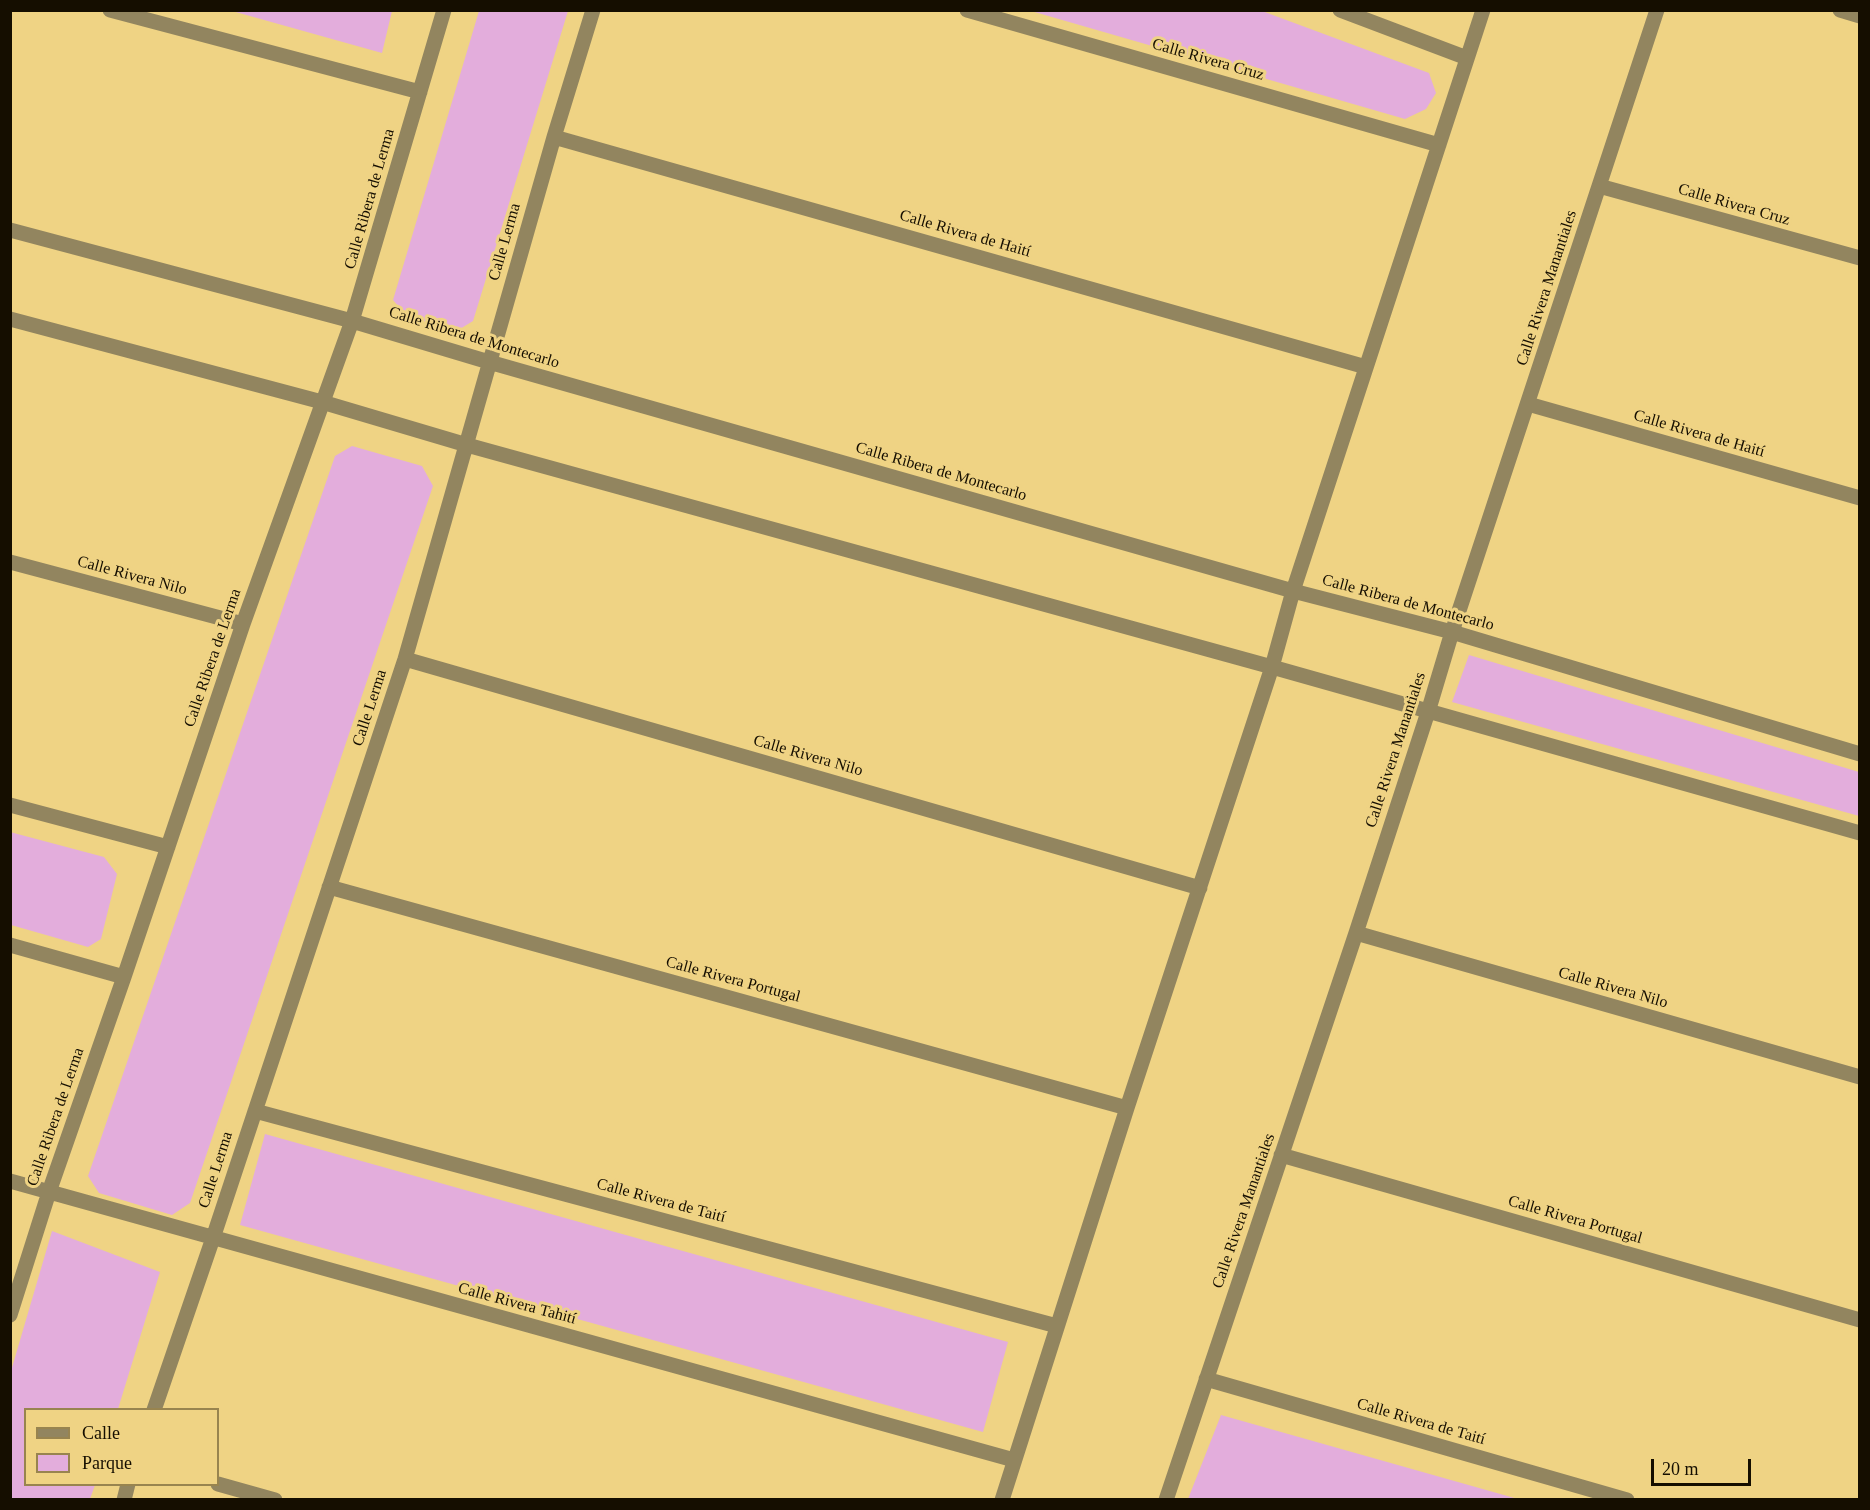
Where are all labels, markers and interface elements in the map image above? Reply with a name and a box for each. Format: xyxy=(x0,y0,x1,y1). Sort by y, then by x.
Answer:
street label: Calle Rivera Cruz xyxy=(1150,35,1266,85)
street label: Calle Ribera de Lerma xyxy=(341,127,399,271)
street label: Calle Rivera Cruz xyxy=(1676,180,1792,230)
street label: Calle Lerma xyxy=(485,201,525,283)
street label: Calle Rivera de Haití xyxy=(897,206,1033,262)
street label: Calle Rivera Manantiales xyxy=(1513,208,1581,368)
street label: Calle Ribera de Montecarlo xyxy=(386,303,562,373)
street label: Calle Rivera de Haití xyxy=(1631,406,1767,462)
street label: Calle Ribera de Montecarlo xyxy=(853,438,1029,506)
street label: Calle Rivera Nilo xyxy=(75,552,189,600)
street label: Calle Ribera de Montecarlo xyxy=(1320,571,1496,635)
street label: Calle Ribera de Lerma xyxy=(180,586,246,730)
street label: Calle Lerma xyxy=(349,667,391,749)
street label: Calle Rivera Manantiales xyxy=(1362,670,1430,830)
street label: Calle Rivera Nilo xyxy=(751,731,865,781)
street label: Calle Rivera Portugal xyxy=(664,953,802,1007)
street label: Calle Rivera Nilo xyxy=(1556,963,1670,1013)
street label: Calle Ribera de Lerma xyxy=(23,1045,89,1189)
street label: Calle Lerma xyxy=(195,1129,237,1211)
street label: Calle Rivera Manantiales xyxy=(1208,1131,1280,1291)
street label: Calle Rivera de Taití xyxy=(594,1175,728,1227)
street label: Calle Rivera Portugal xyxy=(1506,1192,1644,1248)
street label: Calle Rivera Tahití xyxy=(456,1279,578,1329)
street label: Calle Rivera de Taití xyxy=(1355,1394,1487,1450)
legend xyxy=(24,1408,219,1486)
text: Calle xyxy=(82,1423,120,1443)
scale bar xyxy=(1654,1447,1754,1485)
text: Parque xyxy=(82,1453,132,1473)
text: 20 m xyxy=(1662,1459,1699,1479)

